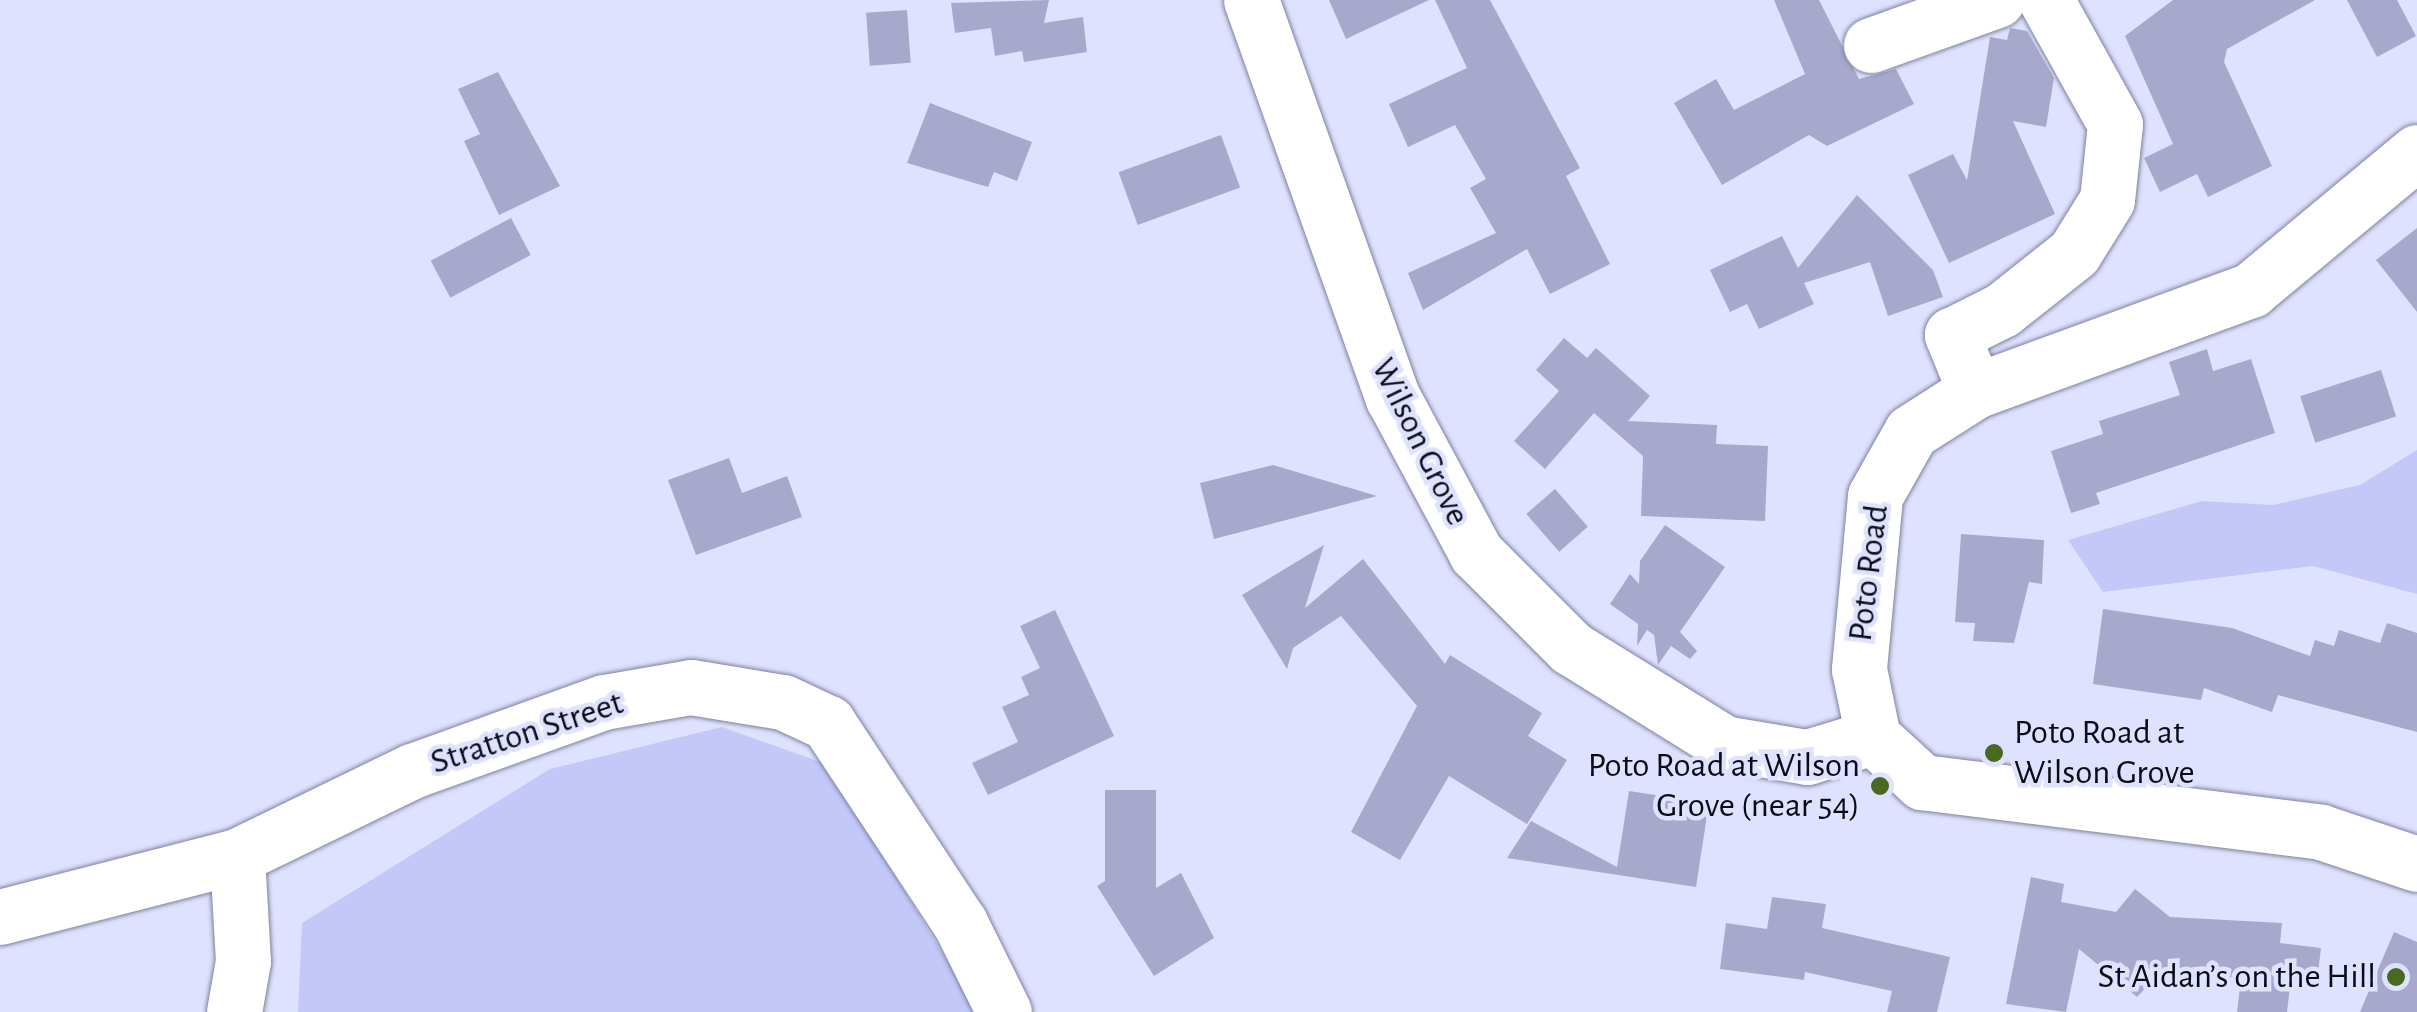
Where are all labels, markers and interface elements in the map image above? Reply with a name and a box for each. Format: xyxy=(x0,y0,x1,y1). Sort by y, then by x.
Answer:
street label: Wilson Grove xyxy=(1362,352,1478,532)
street label: Poto Road xyxy=(1840,502,1898,644)
street label: Stratton Street xyxy=(426,682,628,784)
place label: Poto Road at Wilson Grove xyxy=(2014,712,2195,794)
marker: Poto Road at Wilson Grove xyxy=(1983,742,2005,764)
place label: Poto Road at Wilson Grove (near 54) xyxy=(1588,745,1860,827)
marker: Poto Road at Wilson Grove (near 54) xyxy=(1869,775,1891,797)
place label: St Aidan’s on the Hill xyxy=(2098,956,2376,998)
marker: St Aidan’s on the Hill xyxy=(2385,966,2407,988)

